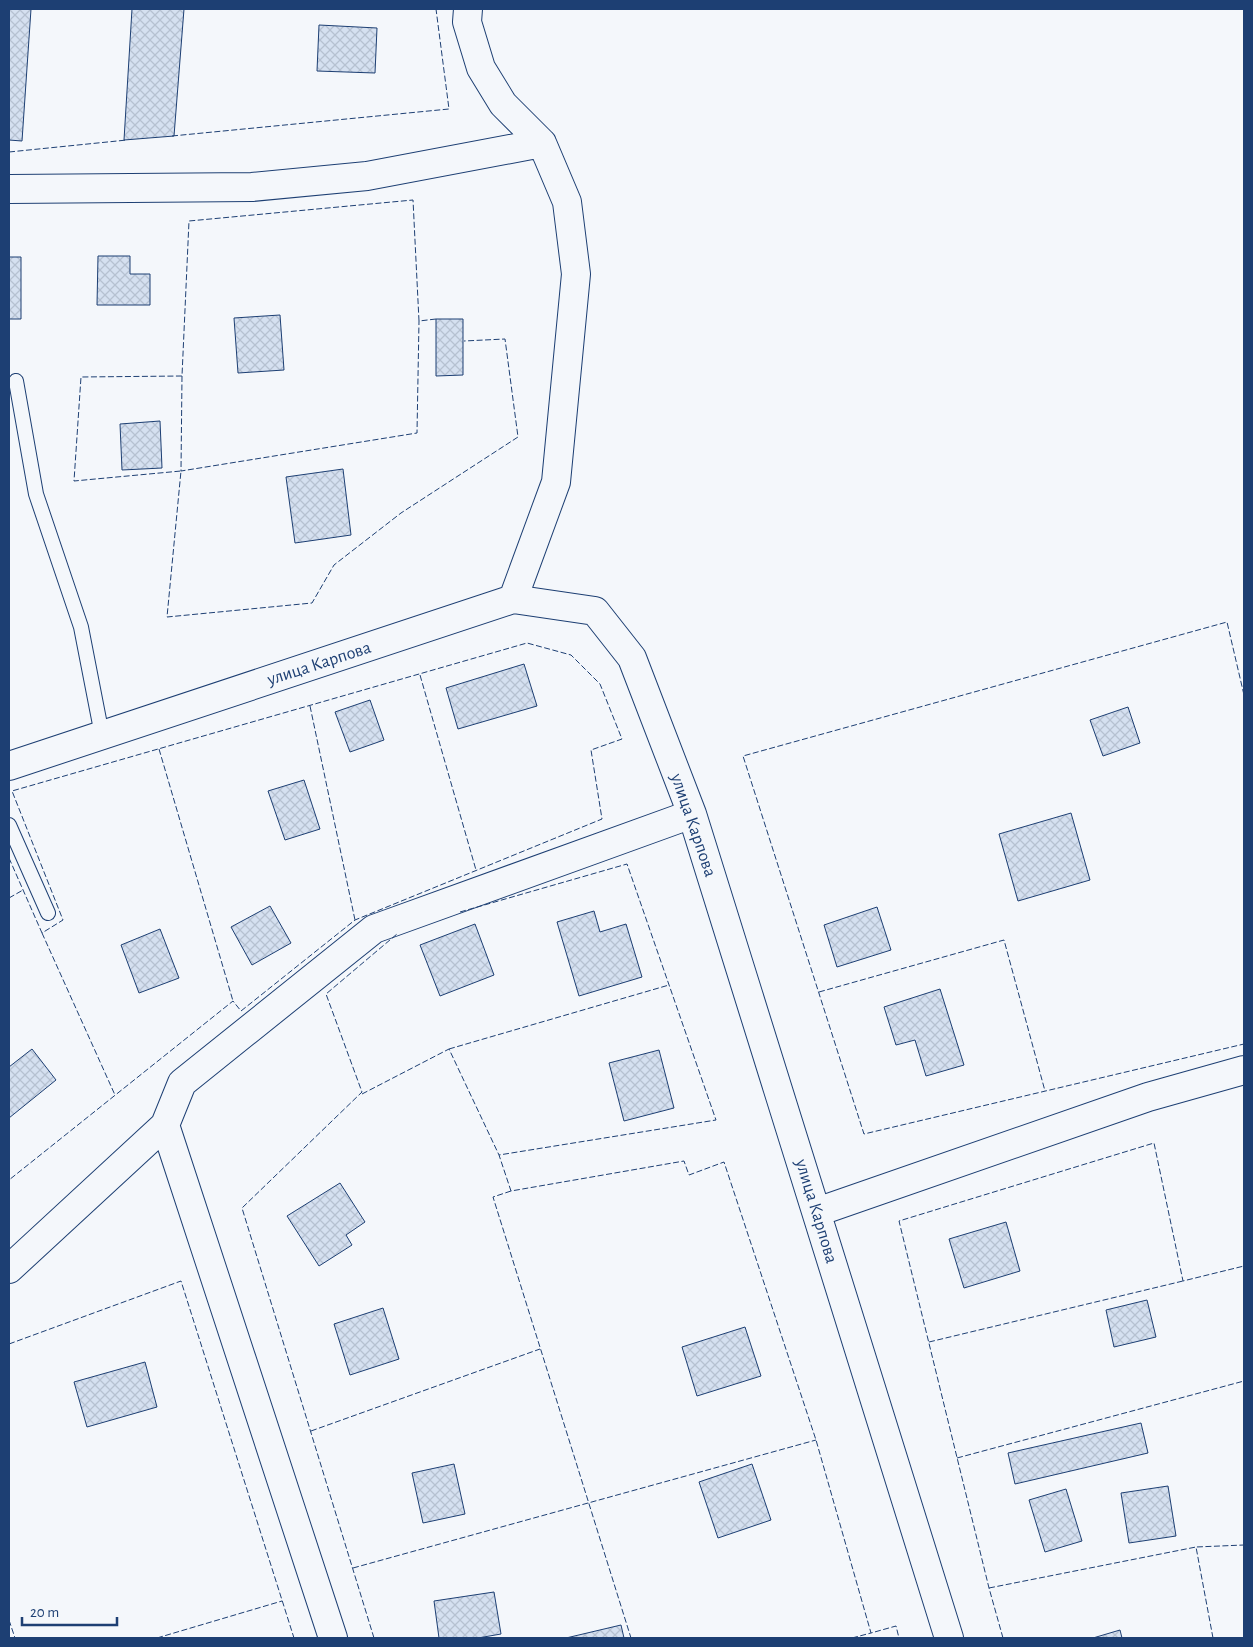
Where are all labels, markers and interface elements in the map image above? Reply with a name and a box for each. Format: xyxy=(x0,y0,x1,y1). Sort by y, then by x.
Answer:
street label: улица Карпова xyxy=(264,639,373,689)
street label: улица Карпова xyxy=(667,770,719,879)
street label: улица Карпова xyxy=(791,1156,840,1265)
scale bar xyxy=(22,1594,118,1626)
text: 20 m xyxy=(30,1605,59,1620)

